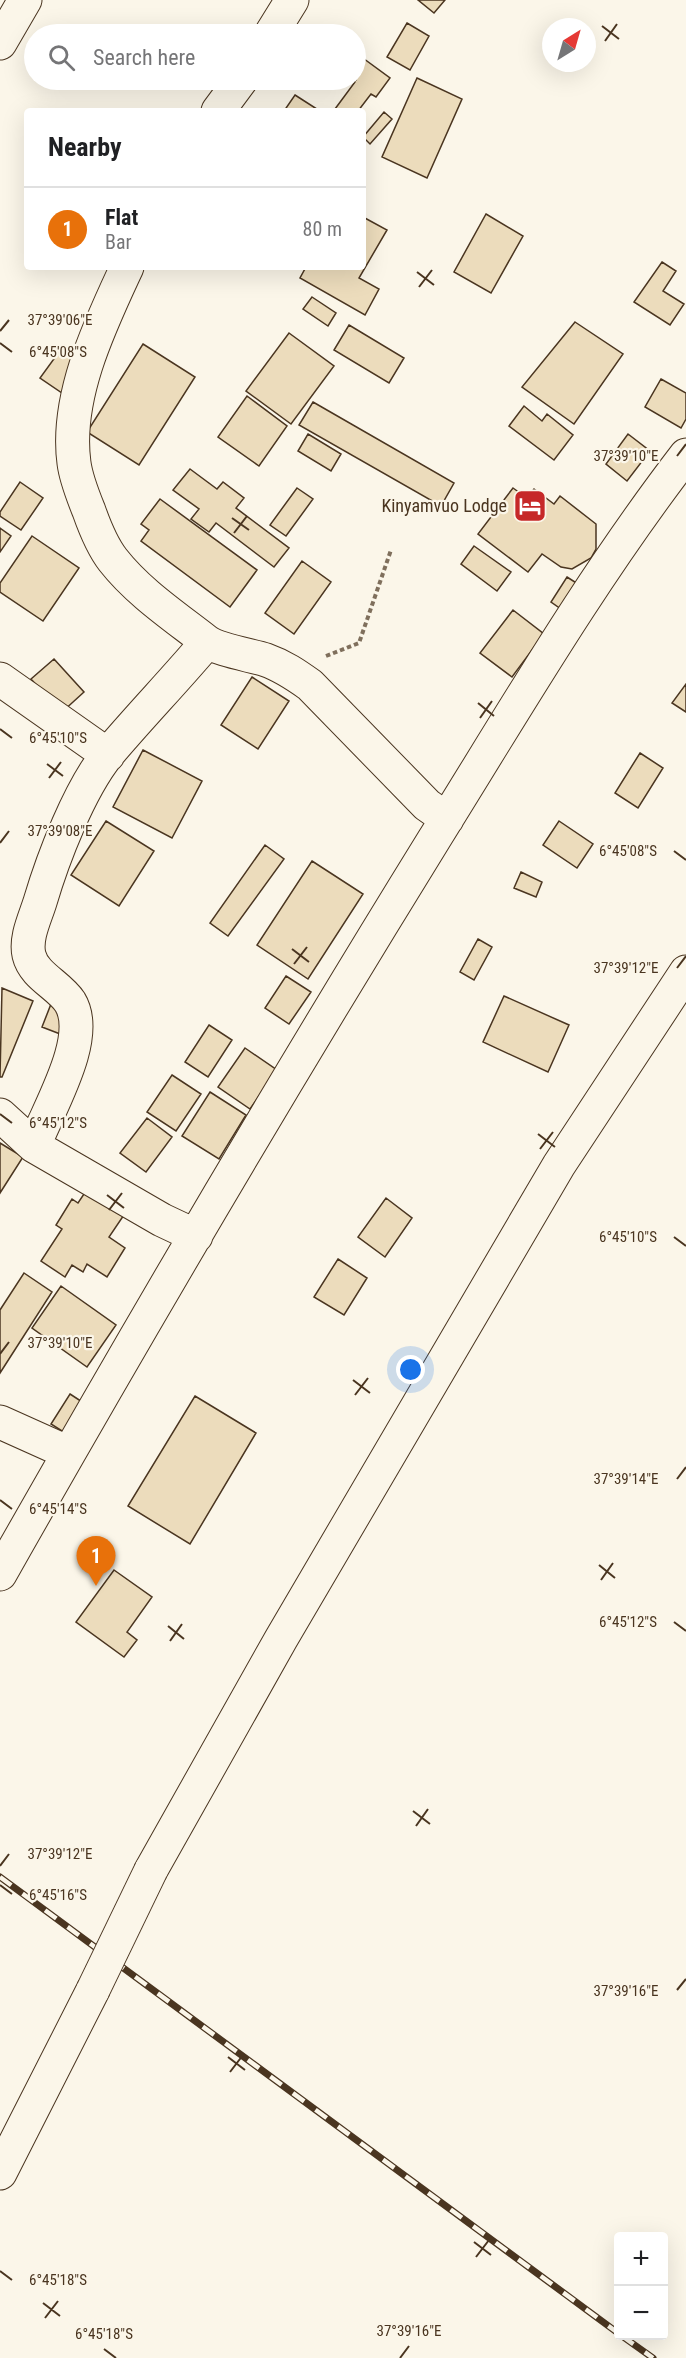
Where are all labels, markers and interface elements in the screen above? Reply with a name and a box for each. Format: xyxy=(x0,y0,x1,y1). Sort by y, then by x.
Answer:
north arrow xyxy=(542,18,596,72)
search box xyxy=(24,24,366,90)
icon: search xyxy=(45,41,78,74)
text: Search here xyxy=(93,45,195,70)
text: Nearby xyxy=(48,132,122,162)
text: Flat xyxy=(105,205,138,230)
text: 1 xyxy=(62,217,73,241)
text: 80 m xyxy=(303,217,342,241)
text: Bar xyxy=(105,230,132,254)
text: 37°39'06"E xyxy=(28,311,92,329)
text: 6°45'08"S xyxy=(29,343,87,361)
text: 37°39'10"E xyxy=(594,447,658,465)
hotel icon: Kinyamvuo Lodge xyxy=(512,488,548,524)
place label: Kinyamvuo Lodge xyxy=(381,495,507,516)
text: 6°45'10"S xyxy=(29,729,87,747)
text: 37°39'08"E xyxy=(28,822,92,840)
text: 6°45'08"S xyxy=(599,842,657,860)
text: 37°39'12"E xyxy=(594,959,658,977)
text: 6°45'12"S xyxy=(29,1114,87,1132)
text: 6°45'10"S xyxy=(599,1228,657,1246)
text: 37°39'10"E xyxy=(28,1334,92,1352)
your location xyxy=(396,1355,425,1384)
text: 37°39'14"E xyxy=(594,1470,658,1488)
text: 6°45'14"S xyxy=(29,1500,87,1518)
pin: 1 xyxy=(76,1536,116,1586)
text: 6°45'12"S xyxy=(599,1613,657,1631)
text: 37°39'12"E xyxy=(28,1845,92,1863)
text: 6°45'16"S xyxy=(29,1886,87,1904)
text: 37°39'16"E xyxy=(594,1982,658,2000)
map controls xyxy=(614,2232,668,2340)
button: + xyxy=(614,2232,668,2286)
text: 6°45'18"S xyxy=(29,2271,87,2289)
button: − xyxy=(614,2286,668,2340)
text: 37°39'16"E xyxy=(377,2322,441,2340)
text: 6°45'18"S xyxy=(75,2325,133,2343)

